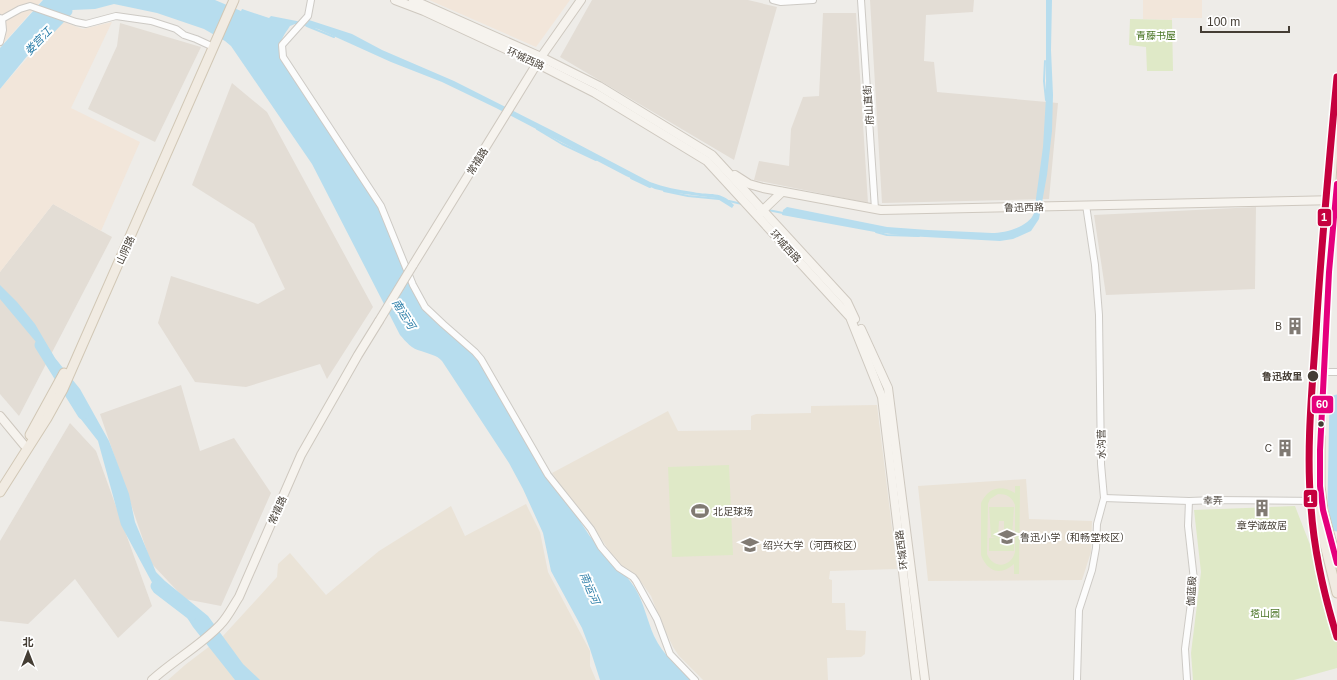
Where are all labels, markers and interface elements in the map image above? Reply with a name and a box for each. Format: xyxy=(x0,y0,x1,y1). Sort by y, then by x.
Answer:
scale bar xyxy=(1201,8,1289,34)
text: 100 m xyxy=(1207,15,1240,29)
water label: 娄宫江 xyxy=(22,24,54,57)
park label: 青藤书屋 xyxy=(1136,30,1176,41)
street label: 环城西路 xyxy=(505,45,546,72)
street label: 府山直街 xyxy=(862,85,875,125)
street label: 常禧路 xyxy=(465,146,490,177)
street label: 鲁迅西路 xyxy=(1004,202,1044,213)
line badge: 1 xyxy=(1317,208,1332,227)
text: 1 xyxy=(1321,211,1327,223)
street label: 环城西路 xyxy=(768,228,803,265)
street label: 山阴路 xyxy=(114,234,137,266)
water label: 南运河 xyxy=(390,297,419,333)
building icon: B xyxy=(1285,316,1305,336)
place label: B xyxy=(1275,321,1282,332)
marker: 鲁迅故里 xyxy=(1306,369,1320,383)
place label: 鲁迅故里 xyxy=(1262,371,1302,382)
line badge: 60 xyxy=(1311,395,1334,414)
text: 60 xyxy=(1316,398,1328,410)
unlabelled marker xyxy=(1316,419,1326,429)
street label: 水沟营 xyxy=(1096,429,1107,459)
building icon: C xyxy=(1275,438,1295,458)
place label: C xyxy=(1265,443,1272,454)
line badge: 1 xyxy=(1303,489,1318,508)
text: 1 xyxy=(1307,493,1313,505)
street label: 常禧路 xyxy=(266,494,289,526)
street label: 幸弄 xyxy=(1203,495,1223,506)
building icon: 章学诚故居 xyxy=(1252,498,1272,518)
sports icon: 北足球场 xyxy=(690,501,710,521)
place label: 北足球场 xyxy=(713,506,753,517)
place label: 章学诚故居 xyxy=(1237,520,1287,531)
school or university icon: 鲁迅小学（和畅堂校区） xyxy=(997,527,1017,547)
street label: 环城西路 xyxy=(894,529,909,570)
place label: 鲁迅小学（和畅堂校区） xyxy=(1020,532,1130,543)
school or university icon: 绍兴大学（河西校区） xyxy=(740,535,760,555)
place label: 绍兴大学（河西校区） xyxy=(763,540,863,551)
water label: 南运河 xyxy=(578,570,603,607)
street label: 伽蓝殿 xyxy=(1185,576,1198,606)
park label: 塔山园 xyxy=(1250,608,1280,619)
north arrow xyxy=(8,632,48,672)
text: 北 xyxy=(23,636,34,648)

